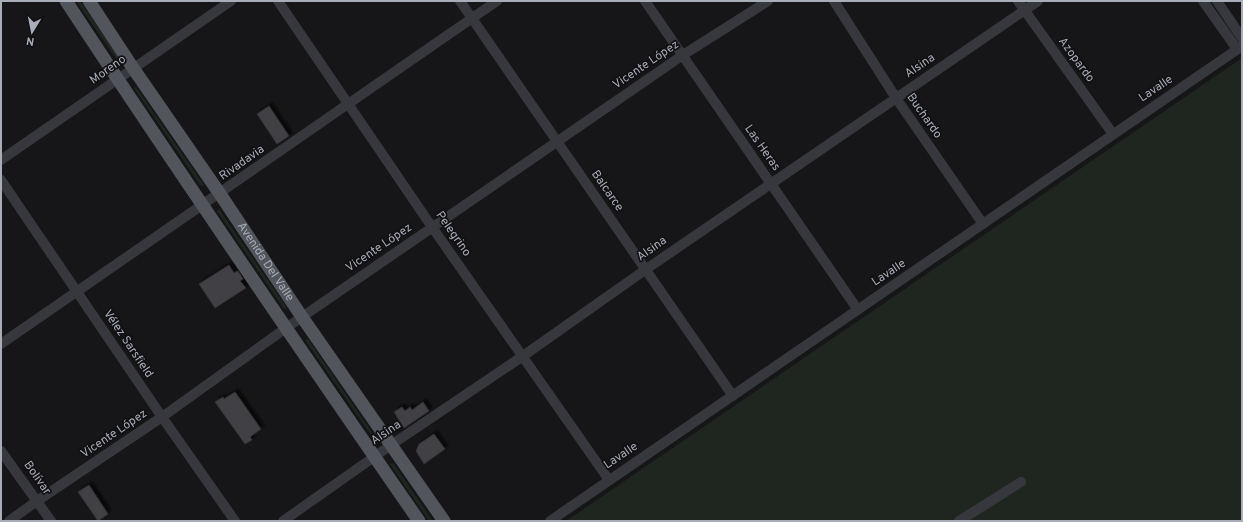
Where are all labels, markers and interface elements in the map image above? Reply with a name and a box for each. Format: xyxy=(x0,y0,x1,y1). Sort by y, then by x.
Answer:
north arrow xyxy=(12,12,52,52)
text: N xyxy=(25,33,36,48)
street label: Azopardo xyxy=(1054,34,1098,86)
street label: Vicente López xyxy=(610,37,682,93)
street label: Alsina xyxy=(902,50,938,82)
street label: Moreno xyxy=(87,52,130,88)
street label: Lavalle xyxy=(1136,72,1176,106)
street label: Buchardo xyxy=(903,90,946,142)
street label: Las Heras xyxy=(740,122,784,174)
street label: Rivadavia xyxy=(216,142,268,184)
street label: Balcarce xyxy=(587,167,627,215)
street label: Pelegrino xyxy=(432,208,475,260)
street label: Avenida Del Valle xyxy=(233,219,298,305)
street label: Vicente López xyxy=(343,220,415,276)
street label: Alsina xyxy=(634,233,670,265)
street label: Lavalle xyxy=(869,256,909,290)
street label: Vélez Sarsfield xyxy=(99,307,157,381)
street label: Vicente López xyxy=(78,406,150,462)
street label: Alsina xyxy=(368,417,404,449)
street label: Lavalle xyxy=(601,439,641,473)
street label: Bolívar xyxy=(20,458,55,498)

